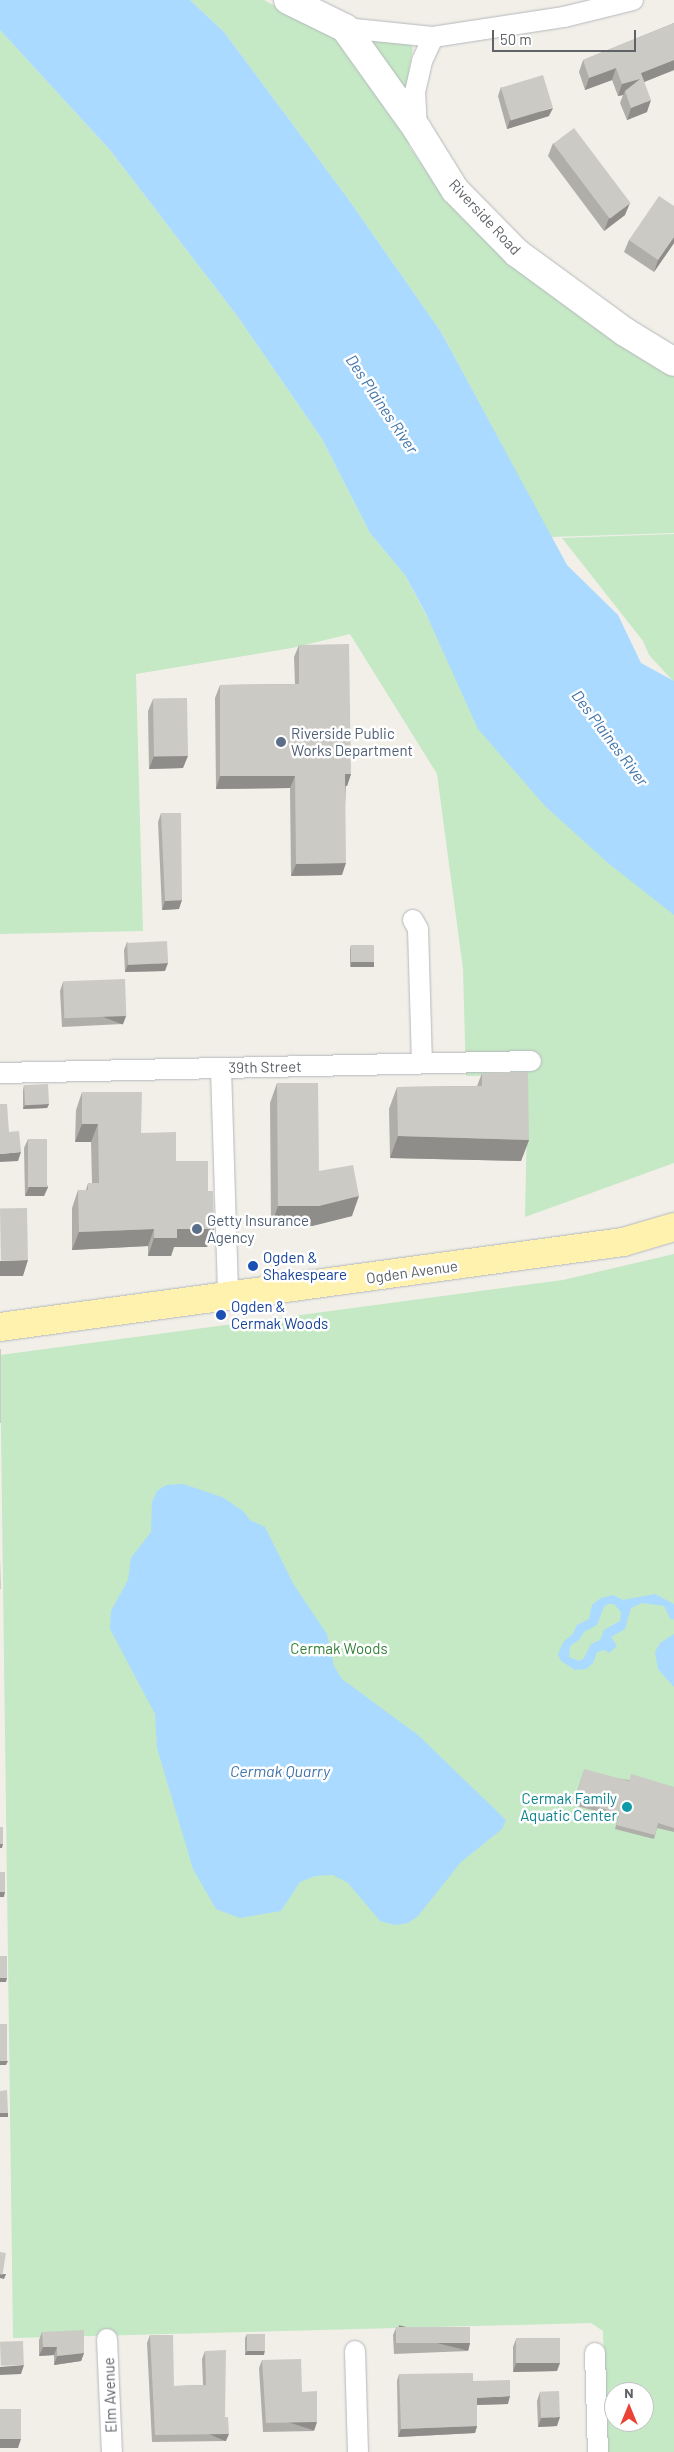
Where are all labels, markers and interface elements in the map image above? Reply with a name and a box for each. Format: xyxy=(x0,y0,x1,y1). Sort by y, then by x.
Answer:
scale bar xyxy=(494,20,638,52)
text: 50 m xyxy=(500,30,532,48)
street label: Riverside Road xyxy=(445,176,525,258)
water label: Des Plaines River xyxy=(342,351,422,457)
water label: Des Plaines River xyxy=(568,686,652,790)
place label: Riverside Public Works Department xyxy=(291,724,413,759)
marker: Riverside Public Works Department xyxy=(275,736,287,748)
street label: 39th Street xyxy=(228,1057,302,1077)
place label: Getty Insurance Agency xyxy=(207,1211,309,1246)
marker: Getty Insurance Agency xyxy=(191,1223,203,1235)
place label: Ogden & Shakespeare xyxy=(263,1248,347,1283)
street label: Ogden Avenue xyxy=(365,1257,459,1287)
marker: Ogden & Shakespeare xyxy=(247,1260,259,1272)
place label: Ogden & Cermak Woods xyxy=(231,1297,328,1332)
marker: Ogden & Cermak Woods xyxy=(215,1309,227,1321)
park label: Cermak Woods xyxy=(290,1640,388,1658)
water label: Cermak Quarry xyxy=(230,1761,330,1781)
place label: Cermak Family Aquatic Center xyxy=(520,1789,617,1824)
marker: Cermak Family Aquatic Center xyxy=(621,1801,633,1813)
street label: Elm Avenue xyxy=(100,2357,120,2433)
north arrow xyxy=(604,2382,654,2432)
text: N xyxy=(624,2384,634,2401)

